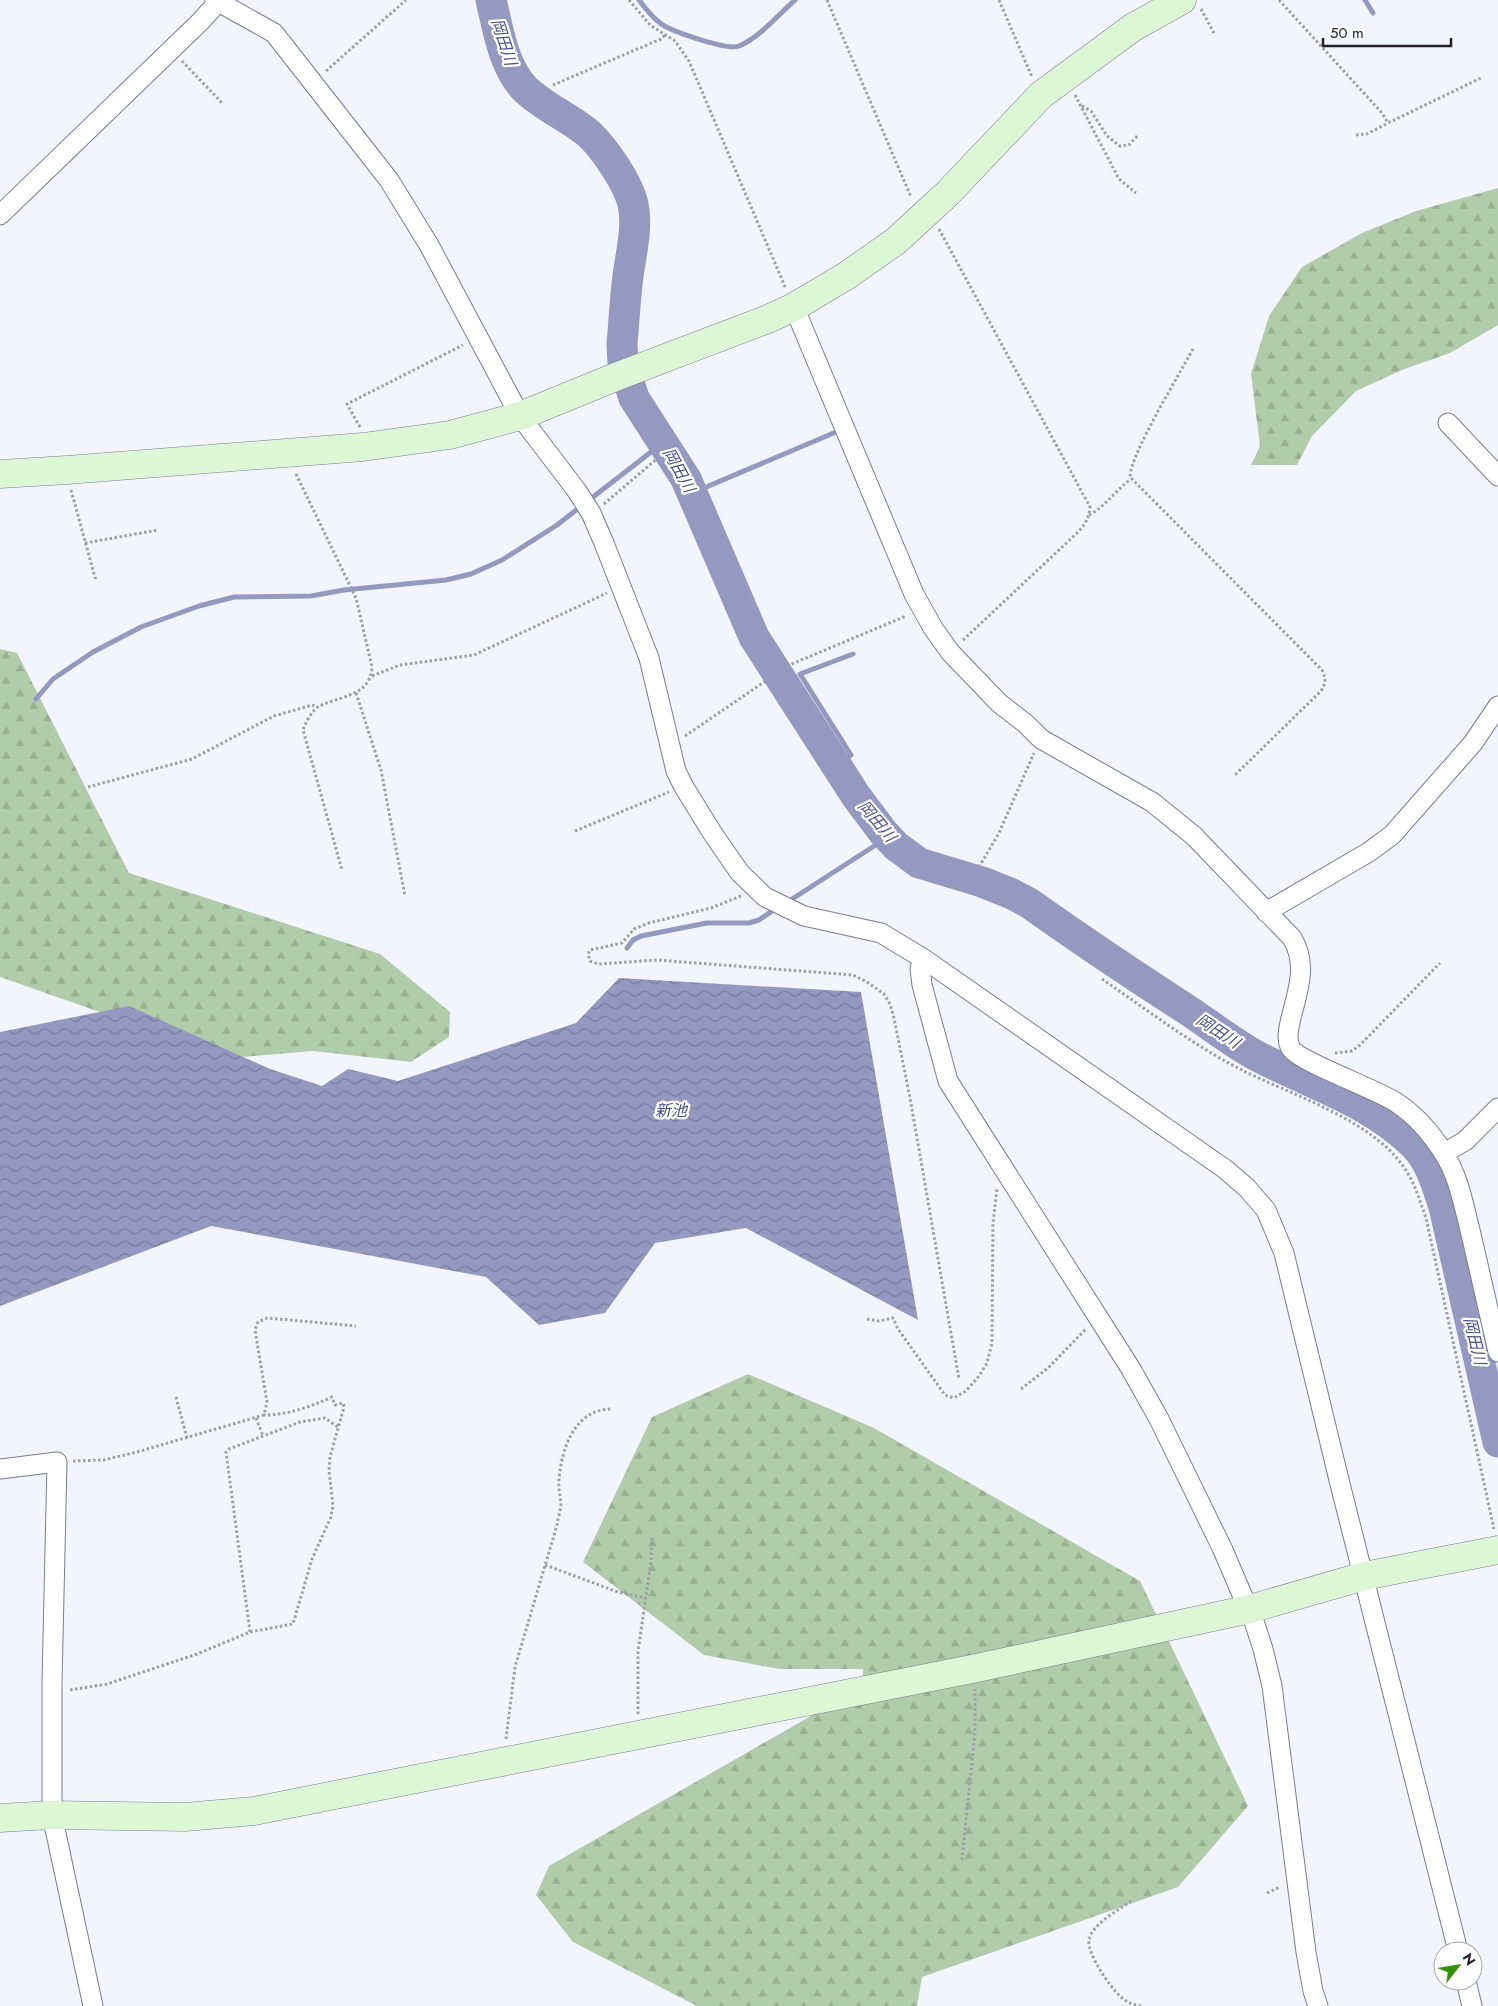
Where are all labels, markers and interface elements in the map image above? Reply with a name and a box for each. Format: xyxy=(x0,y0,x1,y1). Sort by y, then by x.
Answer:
scale bar xyxy=(1323,15,1450,47)
water label: 岡田川 xyxy=(486,16,523,70)
text: 50 m xyxy=(1330,22,1364,44)
water label: 岡田川 xyxy=(657,443,702,498)
water label: 岡田川 xyxy=(853,795,903,848)
water label: 岡田川 xyxy=(1192,1008,1246,1055)
water label: 新池 xyxy=(655,1099,689,1122)
water label: 岡田川 xyxy=(1458,1315,1492,1369)
north arrow xyxy=(1433,1941,1483,1991)
text: N xyxy=(1458,1949,1481,1969)

